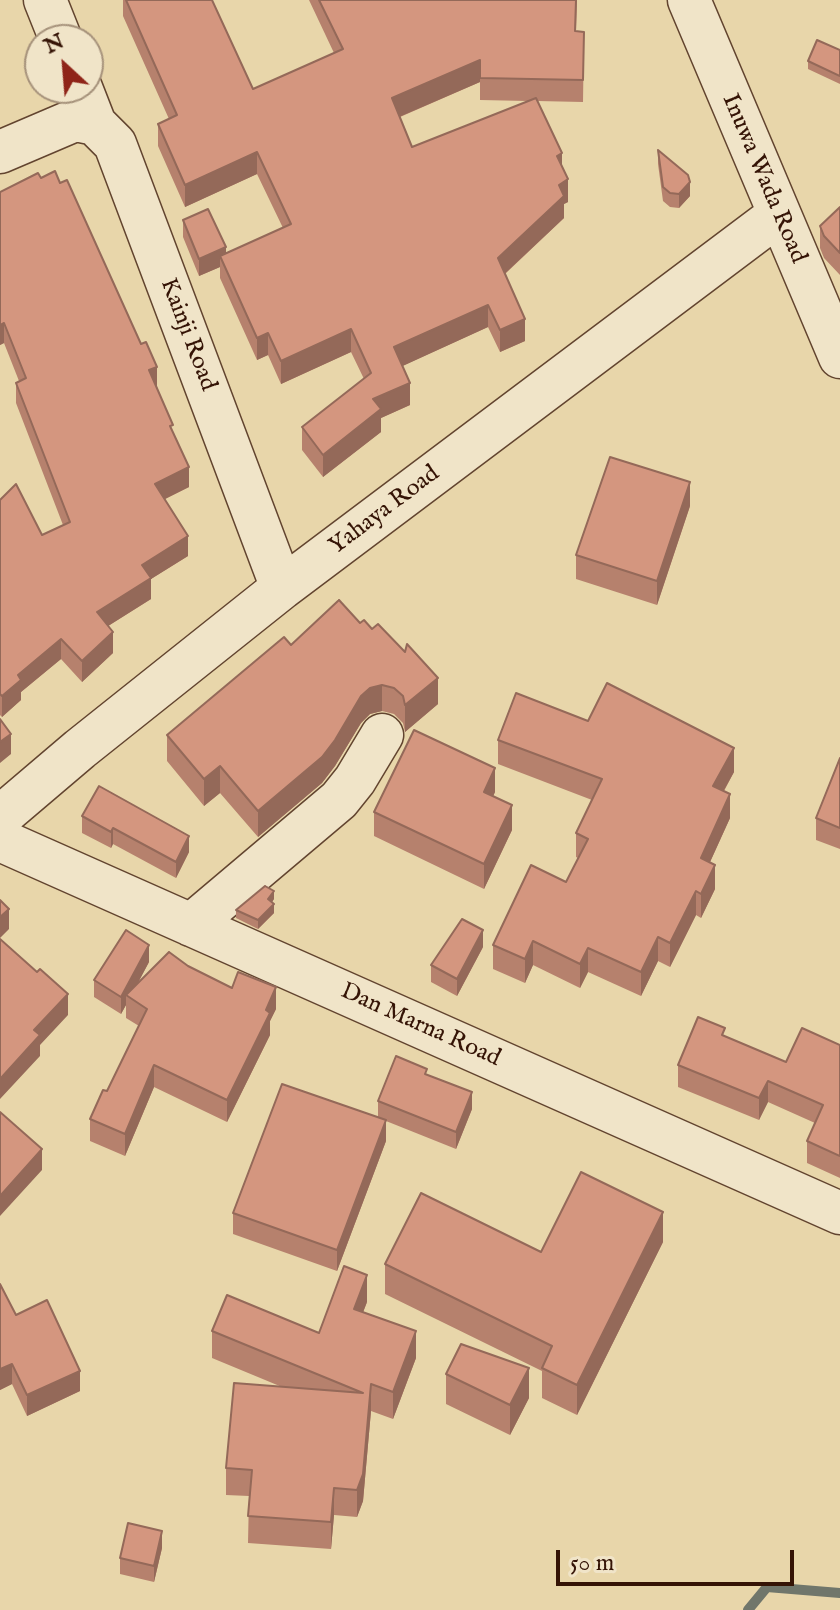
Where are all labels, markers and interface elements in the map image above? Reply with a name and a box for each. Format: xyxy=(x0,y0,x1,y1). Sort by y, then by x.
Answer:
north arrow xyxy=(24,24,104,104)
text: N xyxy=(40,27,69,61)
street label: Inuwa Wada Road xyxy=(714,90,812,268)
street label: Kainji Road xyxy=(152,275,222,395)
street label: Yahaya Road xyxy=(324,460,446,562)
street label: Dan Marna Road xyxy=(336,978,504,1074)
scale bar xyxy=(560,1534,798,1584)
text: 50 m xyxy=(570,1548,614,1579)

